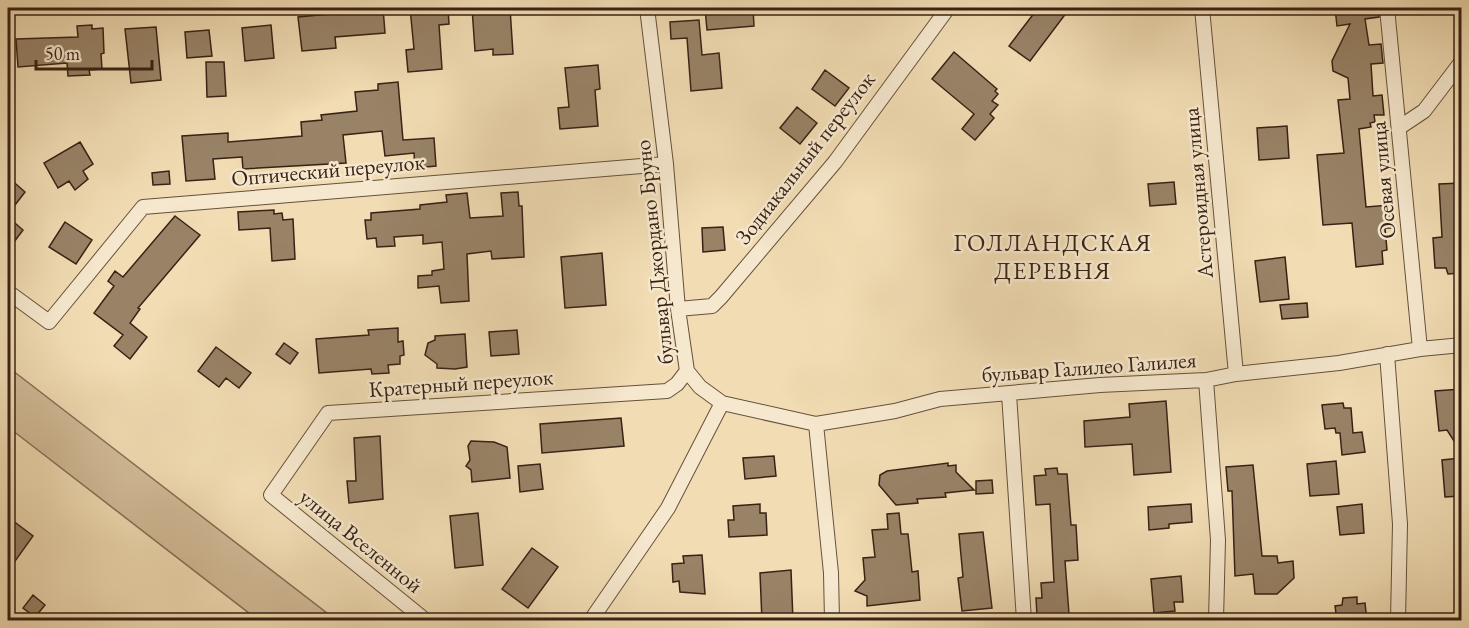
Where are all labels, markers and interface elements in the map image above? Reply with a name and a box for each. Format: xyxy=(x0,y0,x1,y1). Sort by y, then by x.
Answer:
scale bar xyxy=(36,33,152,71)
text: 50 m xyxy=(45,42,80,65)
street label: Зодиакальный переулок xyxy=(728,65,882,250)
street label: Астероидная улица xyxy=(1176,106,1220,281)
street label: Осевая улица xyxy=(1363,120,1403,240)
street label: бульвар Джордано Бруно xyxy=(628,138,680,366)
street label: Оптический переулок xyxy=(230,147,426,193)
district label: ГОЛЛАНДСКАЯ ДЕРЕВНЯ xyxy=(954,227,1152,286)
street label: бульвар Галилео Галилея xyxy=(981,345,1197,389)
street label: Кратерный переулок xyxy=(368,362,555,404)
street label: улица Вселенной xyxy=(293,482,429,600)

